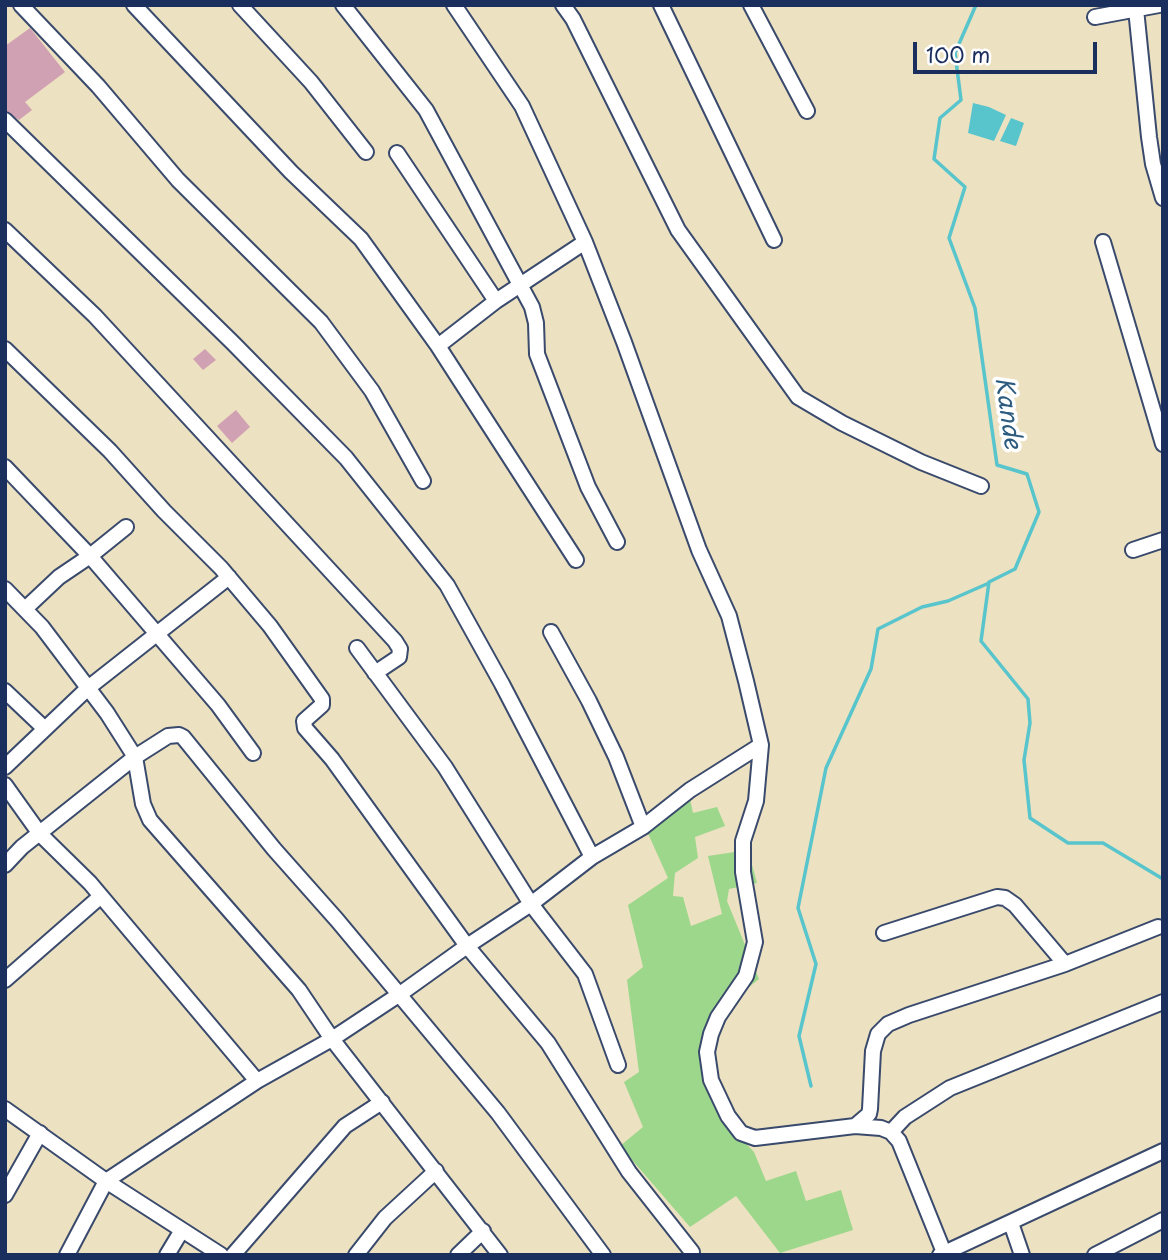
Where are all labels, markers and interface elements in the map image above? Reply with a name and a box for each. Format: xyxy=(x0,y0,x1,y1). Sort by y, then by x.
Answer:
scale bar xyxy=(916,28,1100,72)
text: 100 m xyxy=(926,38,990,70)
water label: Kande xyxy=(988,375,1026,451)

